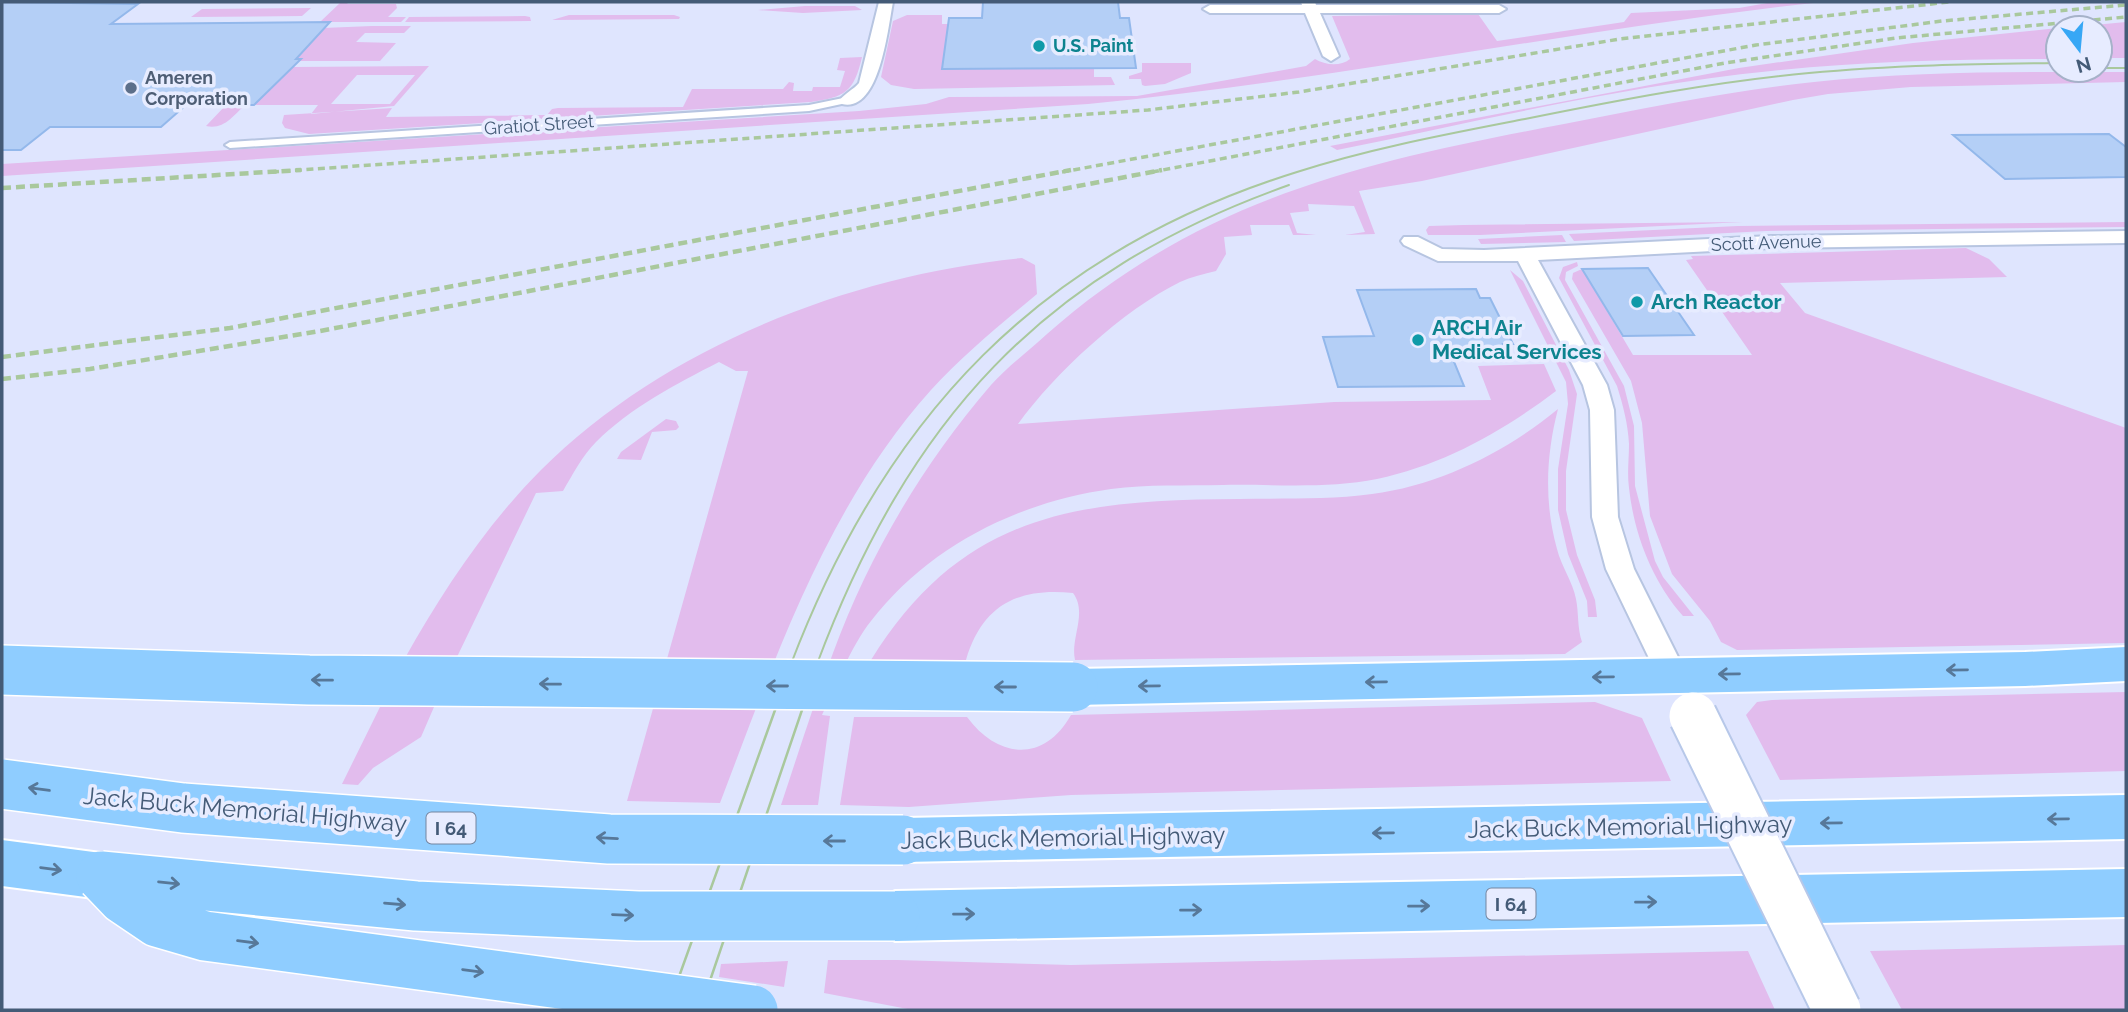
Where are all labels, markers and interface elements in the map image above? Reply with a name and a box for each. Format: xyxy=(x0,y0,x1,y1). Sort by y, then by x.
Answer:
north arrow xyxy=(2044,14,2114,84)
place label: U.S. Paint xyxy=(1053,35,1134,56)
marker: U.S. Paint xyxy=(1031,38,1047,54)
text: N xyxy=(2074,53,2094,78)
place label: Ameren Corporation xyxy=(145,67,248,109)
marker: Ameren Corporation xyxy=(123,80,139,96)
street label: Gratiot Street xyxy=(483,110,595,139)
street label: Scott Avenue xyxy=(1710,230,1822,255)
place label: Arch Reactor xyxy=(1651,289,1782,314)
marker: Arch Reactor xyxy=(1629,294,1645,310)
place label: ARCH Air Medical Services xyxy=(1432,315,1602,364)
marker: ARCH Air Medical Services xyxy=(1410,332,1426,348)
one-way arrow xyxy=(1945,663,1968,677)
one-way arrow xyxy=(1718,667,1741,680)
one-way arrow xyxy=(1592,670,1615,683)
one-way arrow xyxy=(311,673,334,687)
one-way arrow xyxy=(1365,676,1388,689)
one-way arrow xyxy=(539,677,562,690)
one-way arrow xyxy=(766,679,789,693)
one-way arrow xyxy=(1137,679,1160,693)
one-way arrow xyxy=(994,680,1017,694)
street label: Jack Buck Memorial Highway xyxy=(82,781,408,838)
one-way arrow xyxy=(28,782,51,795)
street label: Jack Buck Memorial Highway xyxy=(1467,809,1793,844)
one-way arrow xyxy=(2047,812,2070,825)
road number: I 64 xyxy=(426,813,476,844)
one-way arrow xyxy=(1819,816,1842,829)
street label: Jack Buck Memorial Highway xyxy=(900,820,1226,855)
one-way arrow xyxy=(1371,826,1394,839)
one-way arrow xyxy=(596,832,619,845)
one-way arrow xyxy=(823,834,846,848)
one-way arrow xyxy=(39,863,62,876)
one-way arrow xyxy=(157,877,180,890)
road number: I 64 xyxy=(1486,888,1536,920)
one-way arrow xyxy=(1634,895,1657,909)
one-way arrow xyxy=(384,898,406,911)
one-way arrow xyxy=(1407,899,1430,913)
one-way arrow xyxy=(1179,903,1202,917)
one-way arrow xyxy=(952,908,975,921)
one-way arrow xyxy=(611,909,634,922)
one-way arrow xyxy=(236,935,259,948)
one-way arrow xyxy=(461,964,484,977)

